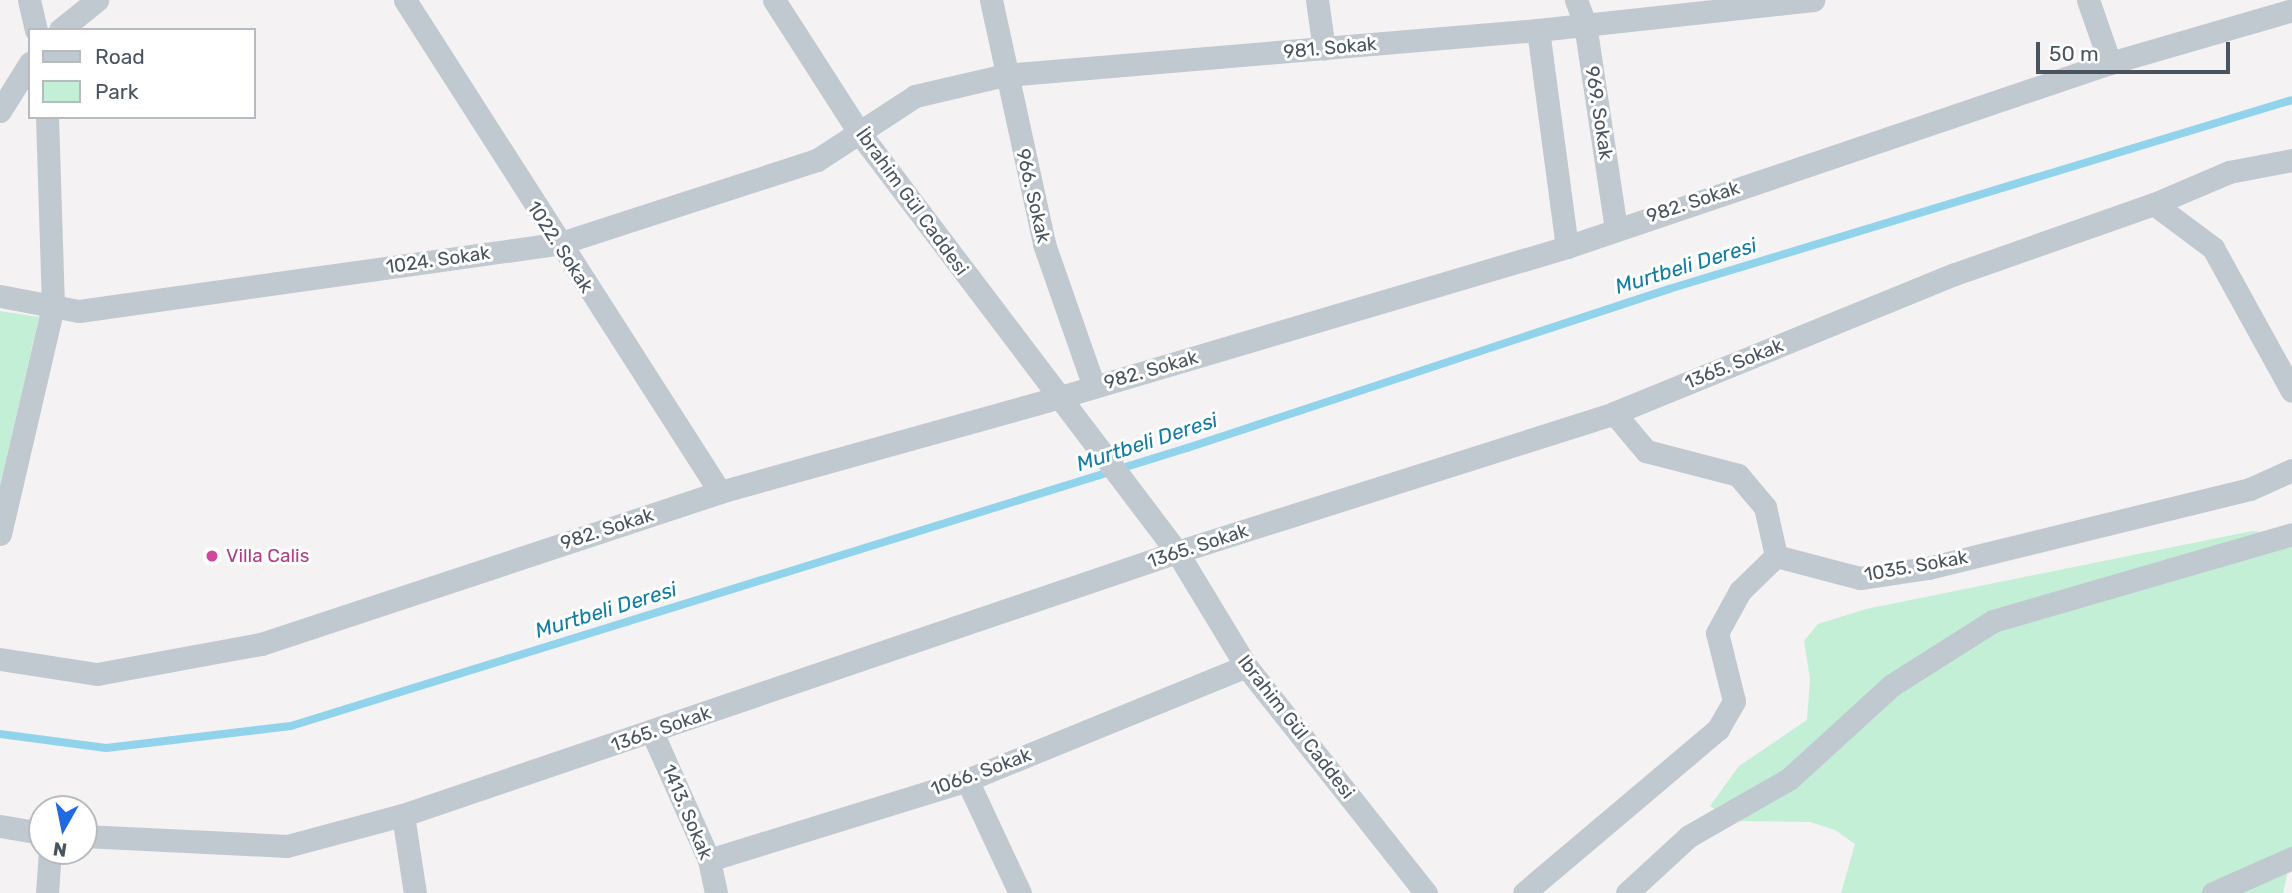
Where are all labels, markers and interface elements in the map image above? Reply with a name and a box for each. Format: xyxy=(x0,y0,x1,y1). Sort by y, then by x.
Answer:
legend xyxy=(28,28,256,119)
scale bar xyxy=(2040,28,2234,72)
street label: 981. Sokak xyxy=(1282,33,1378,63)
text: 50 m xyxy=(2049,41,2099,66)
text: Road xyxy=(95,44,145,69)
street label: 969. Sokak xyxy=(1580,64,1618,162)
text: Park xyxy=(95,79,139,104)
street label: İbrahim Gül Caddesi xyxy=(851,124,973,280)
street label: 966. Sokak xyxy=(1011,147,1055,245)
street label: 982. Sokak xyxy=(1644,176,1742,228)
street label: 1022. Sokak xyxy=(522,197,598,297)
water label: Murtbeli Deresi xyxy=(1612,232,1760,300)
street label: 1024. Sokak xyxy=(385,241,491,279)
street label: 1365. Sokak xyxy=(1681,334,1787,394)
street label: 982. Sokak xyxy=(1101,346,1201,394)
water label: Murtbeli Deresi xyxy=(1073,407,1221,477)
street label: 982. Sokak xyxy=(558,503,656,555)
street label: 1365. Sokak xyxy=(1145,519,1251,573)
place label: Villa Calis xyxy=(226,545,309,567)
street label: 1035. Sokak xyxy=(1862,546,1970,586)
marker: Villa Calis xyxy=(204,548,220,564)
water label: Murtbeli Deresi xyxy=(532,576,680,644)
street label: Ibrahim Gül Caddesi xyxy=(1233,651,1359,803)
street label: 1365. Sokak xyxy=(608,701,714,757)
street label: 1066. Sokak xyxy=(928,743,1034,801)
street label: 1413. Sokak xyxy=(657,761,717,863)
north arrow xyxy=(28,795,98,865)
text: N xyxy=(51,837,69,862)

